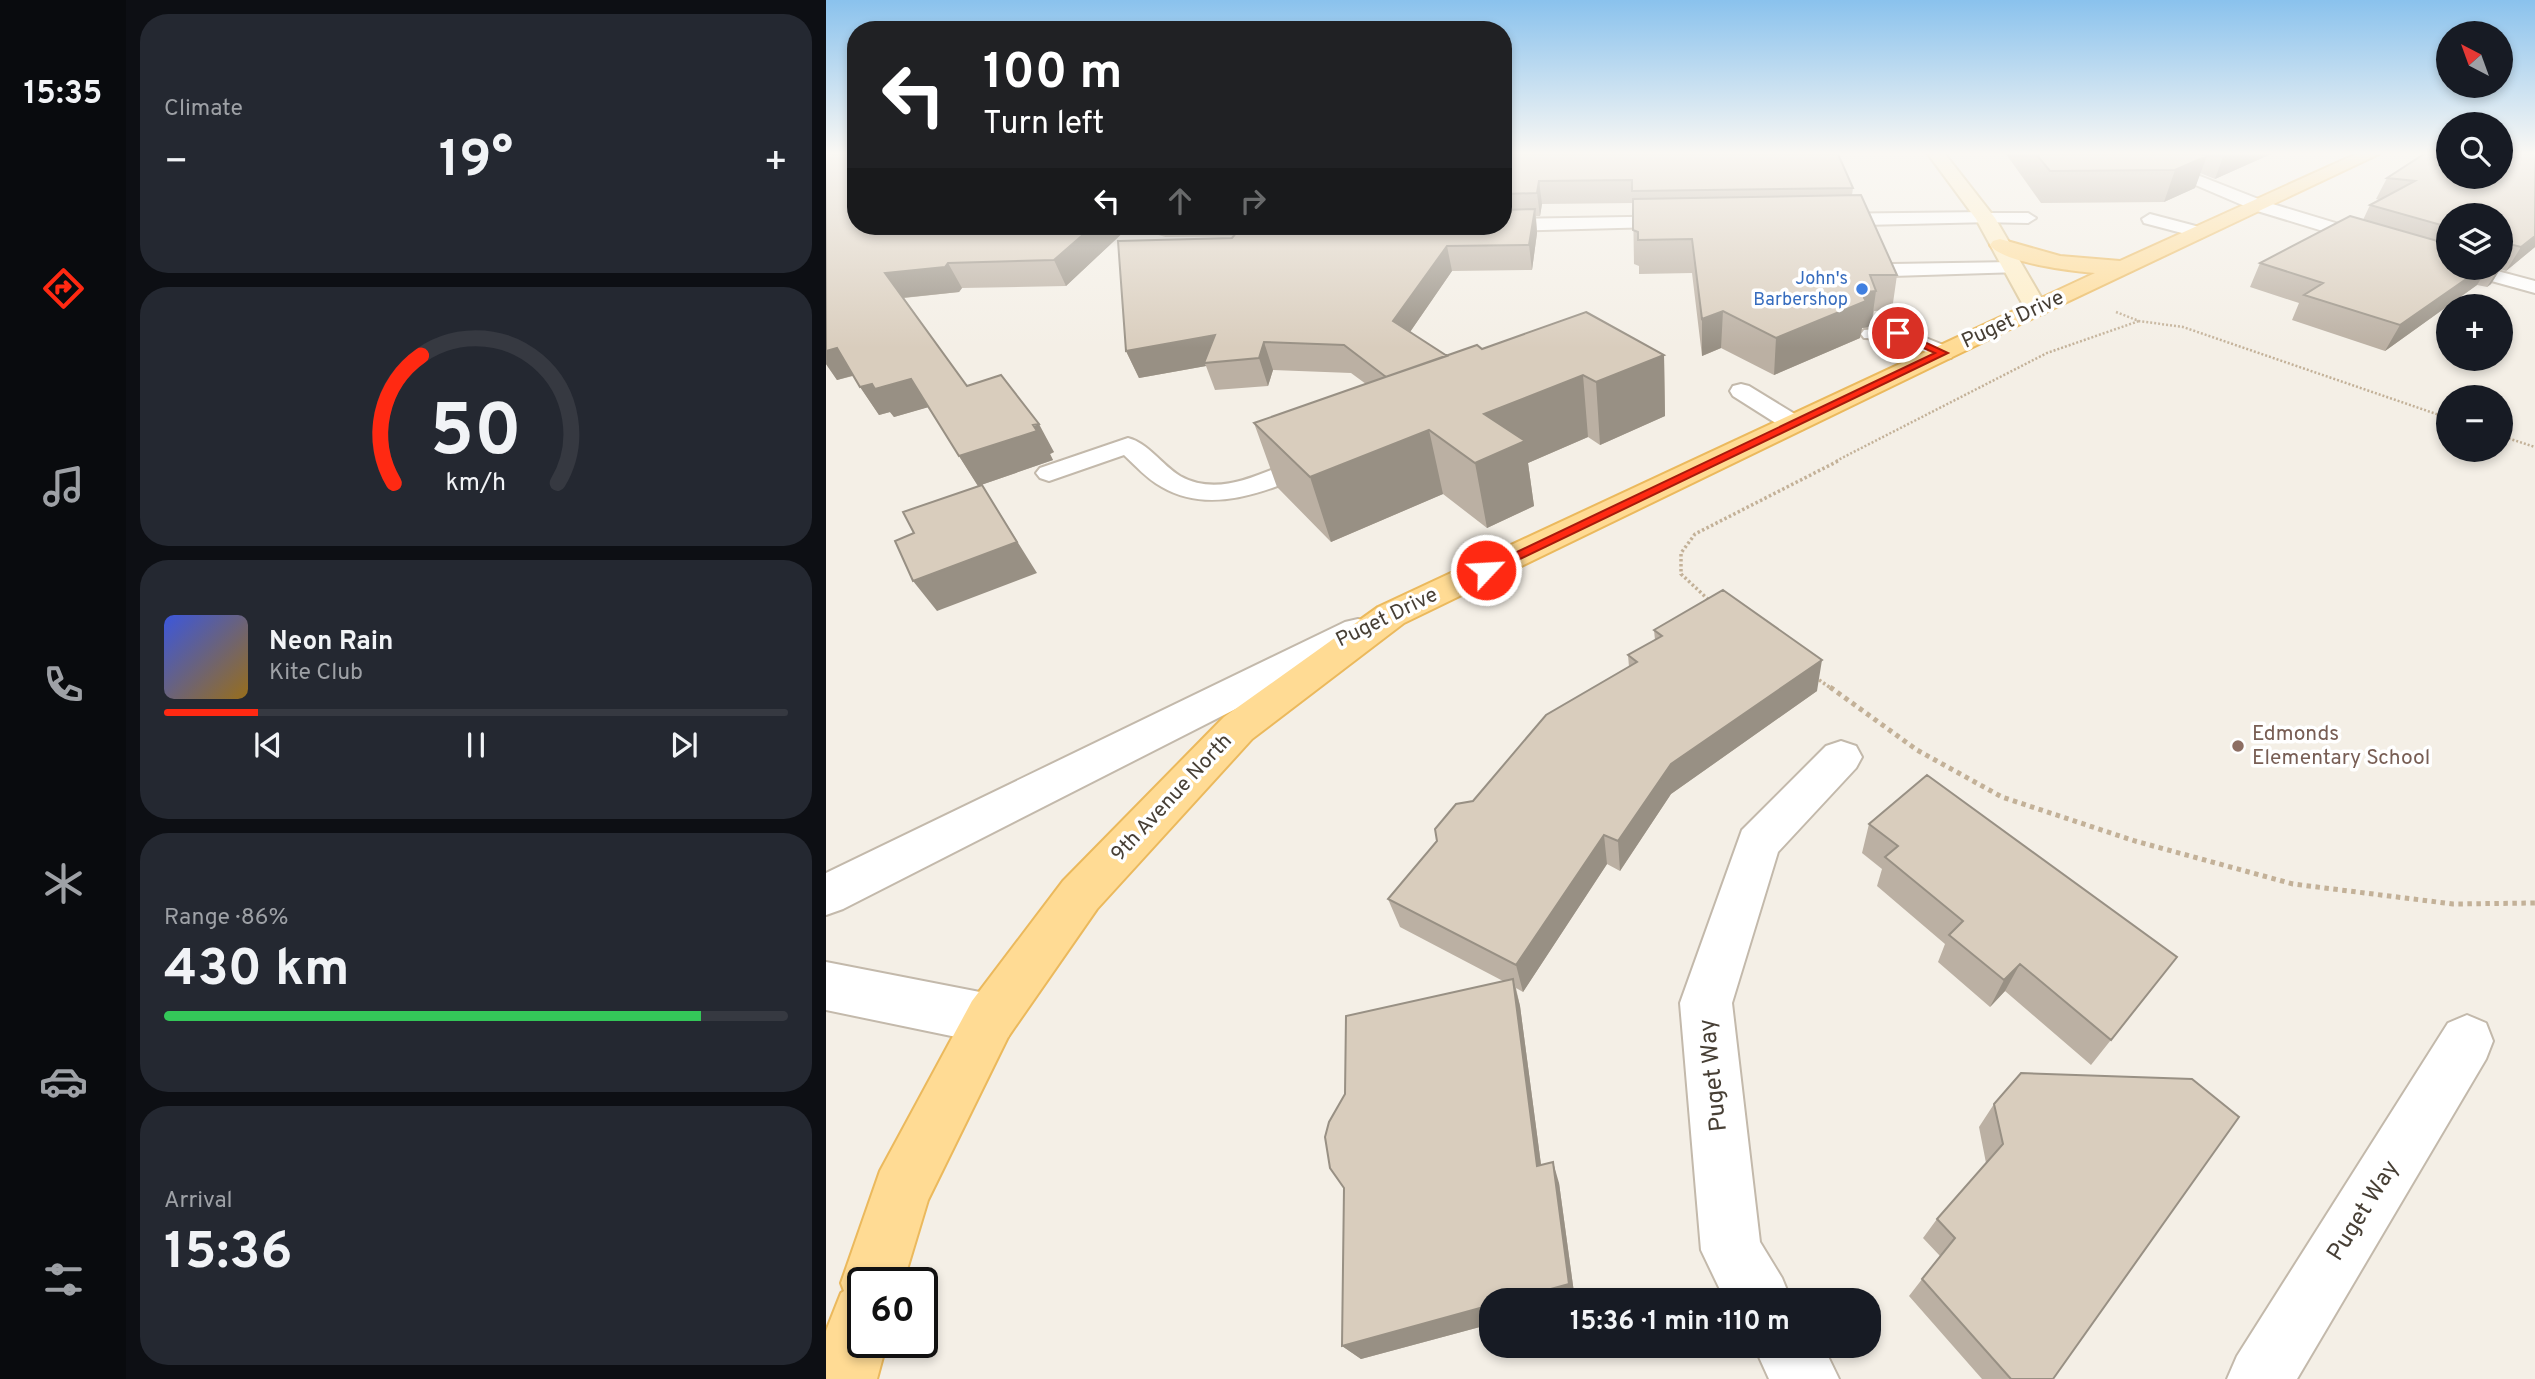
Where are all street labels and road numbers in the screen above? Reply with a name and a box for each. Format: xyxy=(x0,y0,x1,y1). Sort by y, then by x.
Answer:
street label: Puget Drive xyxy=(1957,285,2069,355)
street label: Puget Drive xyxy=(1332,582,1442,654)
street label: 9th Avenue North xyxy=(1106,728,1238,868)
street label: Puget Way xyxy=(1693,1017,1735,1133)
street label: Puget Way xyxy=(2321,1155,2407,1267)

